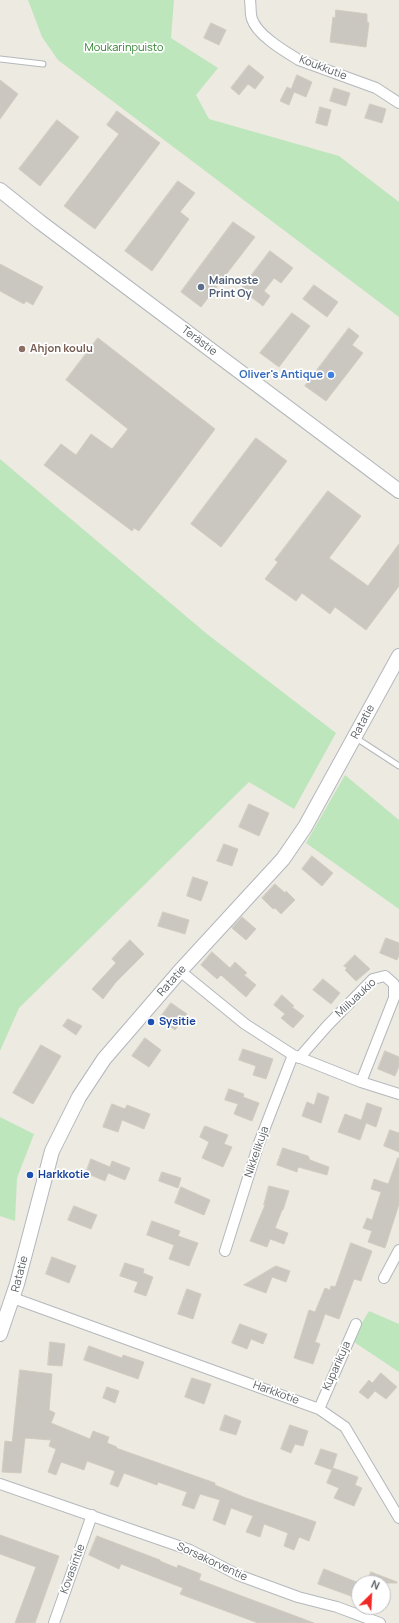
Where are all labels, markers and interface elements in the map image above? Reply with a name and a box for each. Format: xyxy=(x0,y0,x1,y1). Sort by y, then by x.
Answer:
park label: Moukarinpuisto xyxy=(84,41,164,55)
street label: Koukkutie xyxy=(297,53,349,83)
place label: Mainoste Print Oy xyxy=(209,274,258,300)
marker: Mainoste Print Oy xyxy=(196,282,206,292)
street label: Terästie xyxy=(179,323,219,359)
place label: Ahjon koulu xyxy=(30,342,93,356)
marker: Ahjon koulu xyxy=(17,344,27,354)
place label: Oliver's Antique xyxy=(239,368,323,382)
marker: Oliver's Antique xyxy=(326,370,336,380)
street label: Ratatie xyxy=(348,703,378,741)
street label: Ratatie xyxy=(155,963,189,999)
street label: Miiluaukio xyxy=(333,976,379,1020)
place label: Sysitie xyxy=(159,1015,196,1029)
marker: Sysitie xyxy=(146,1017,156,1027)
street label: Nikkelikuja xyxy=(242,1125,272,1179)
place label: Harkkotie xyxy=(38,1168,90,1182)
marker: Harkkotie xyxy=(25,1170,35,1180)
street label: Ratatie xyxy=(9,1254,31,1294)
street label: Kuparikuja xyxy=(320,1339,354,1393)
street label: Harkkotie xyxy=(251,1379,301,1407)
street label: Sorsakorventie xyxy=(175,1540,249,1584)
street label: Kovasintie xyxy=(58,1542,88,1596)
north arrow xyxy=(351,1575,391,1615)
text: N xyxy=(369,1576,382,1593)

